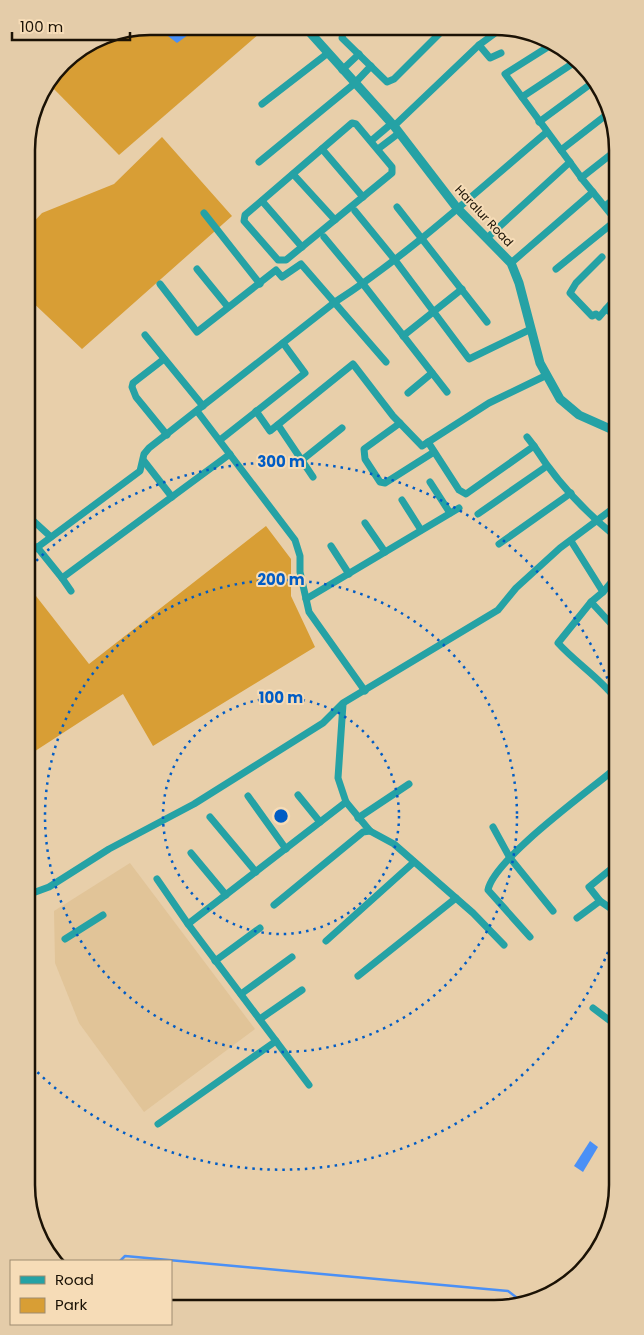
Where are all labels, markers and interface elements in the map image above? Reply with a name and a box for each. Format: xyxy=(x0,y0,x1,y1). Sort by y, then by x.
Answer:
scale bar xyxy=(12,10,130,42)
text: 100 m xyxy=(20,16,63,37)
street label: Haralur Road xyxy=(451,181,517,250)
text: 300 m xyxy=(257,451,305,472)
text: 200 m xyxy=(257,569,305,590)
text: 100 m xyxy=(259,687,303,708)
centre of rings xyxy=(272,807,290,825)
legend xyxy=(10,1260,172,1325)
text: Road xyxy=(55,1269,94,1290)
text: Park xyxy=(55,1294,87,1315)

